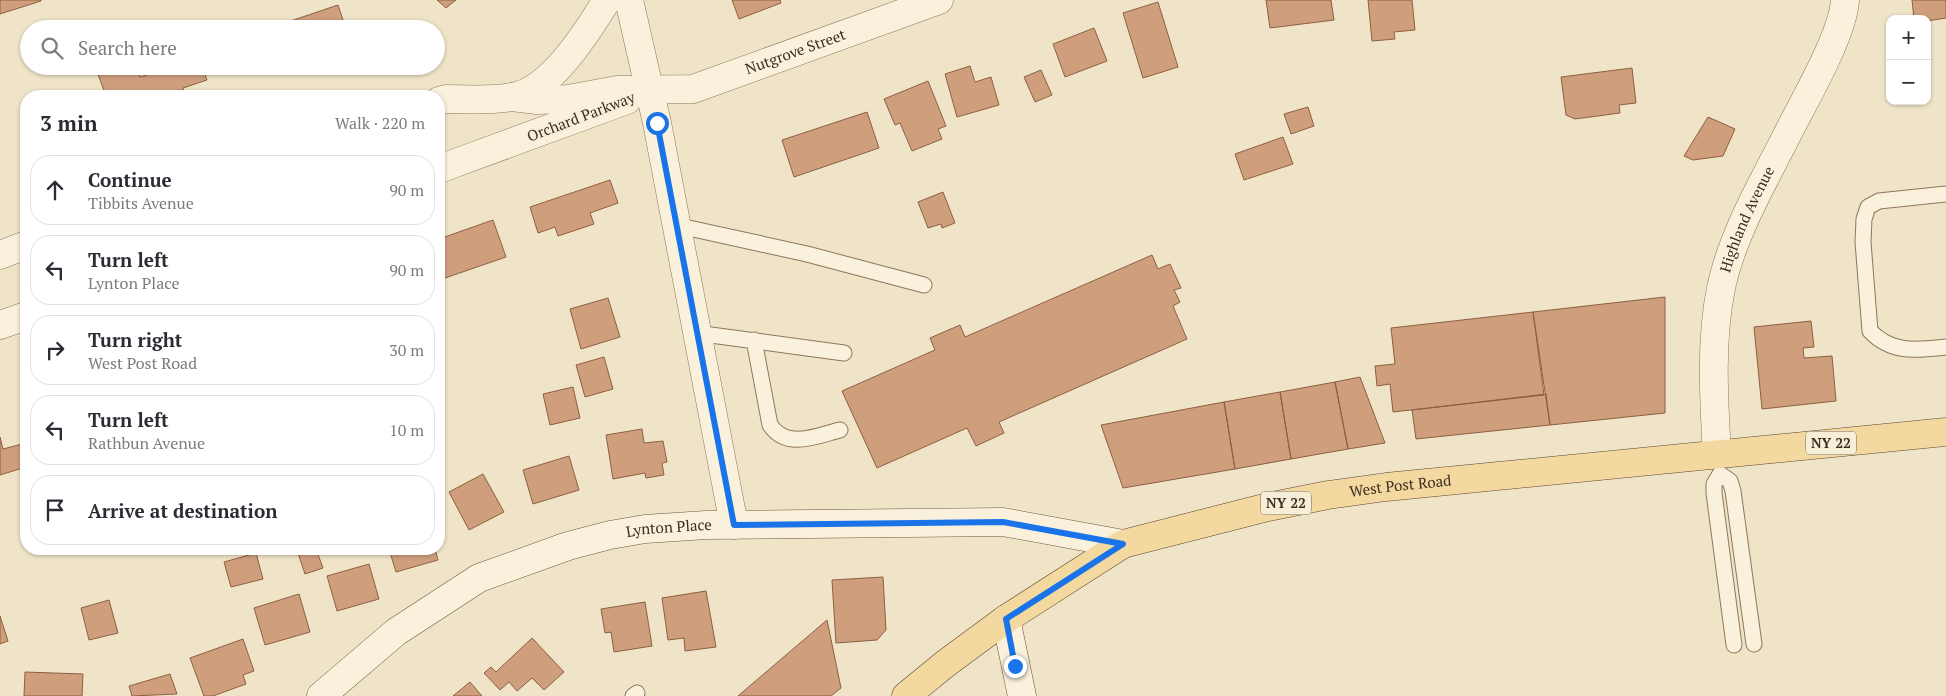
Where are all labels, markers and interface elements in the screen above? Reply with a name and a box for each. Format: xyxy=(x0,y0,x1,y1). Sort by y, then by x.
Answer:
map controls xyxy=(1886,15,1931,105)
button: + xyxy=(1886,15,1931,60)
search box xyxy=(20,20,445,75)
street label: Nutgrove Street xyxy=(742,23,849,78)
icon: search xyxy=(38,34,66,62)
text: Search here xyxy=(78,35,177,60)
button: − xyxy=(1886,60,1931,105)
street label: Orchard Parkway xyxy=(524,86,638,146)
text: 3 min xyxy=(40,109,97,137)
text: Walk · 220 m xyxy=(335,112,425,134)
route start xyxy=(646,112,669,135)
street label: Highland Avenue xyxy=(1714,162,1778,275)
text: Continue xyxy=(88,167,172,192)
icon: ahead xyxy=(41,176,69,204)
text: 90 m xyxy=(389,179,424,201)
text: Tibbits Avenue xyxy=(88,192,194,214)
text: Turn left xyxy=(88,247,169,272)
icon: left xyxy=(41,256,69,284)
text: 90 m xyxy=(389,259,424,281)
text: Lynton Place xyxy=(88,272,179,294)
text: Turn right xyxy=(88,327,182,352)
icon: right xyxy=(41,336,69,364)
text: 30 m xyxy=(389,339,424,361)
text: West Post Road xyxy=(88,352,197,374)
text: Turn left xyxy=(88,407,169,432)
icon: left xyxy=(41,416,69,444)
text: 10 m xyxy=(389,419,424,441)
text: Rathbun Avenue xyxy=(88,432,205,454)
road number: NY 22 xyxy=(1806,432,1856,454)
street label: West Post Road xyxy=(1348,470,1452,501)
road number: NY 22 xyxy=(1261,492,1311,514)
icon: arrive xyxy=(41,496,69,524)
text: Arrive at destination xyxy=(88,498,277,523)
street label: Lynton Place xyxy=(624,514,712,541)
route end xyxy=(1004,655,1027,678)

